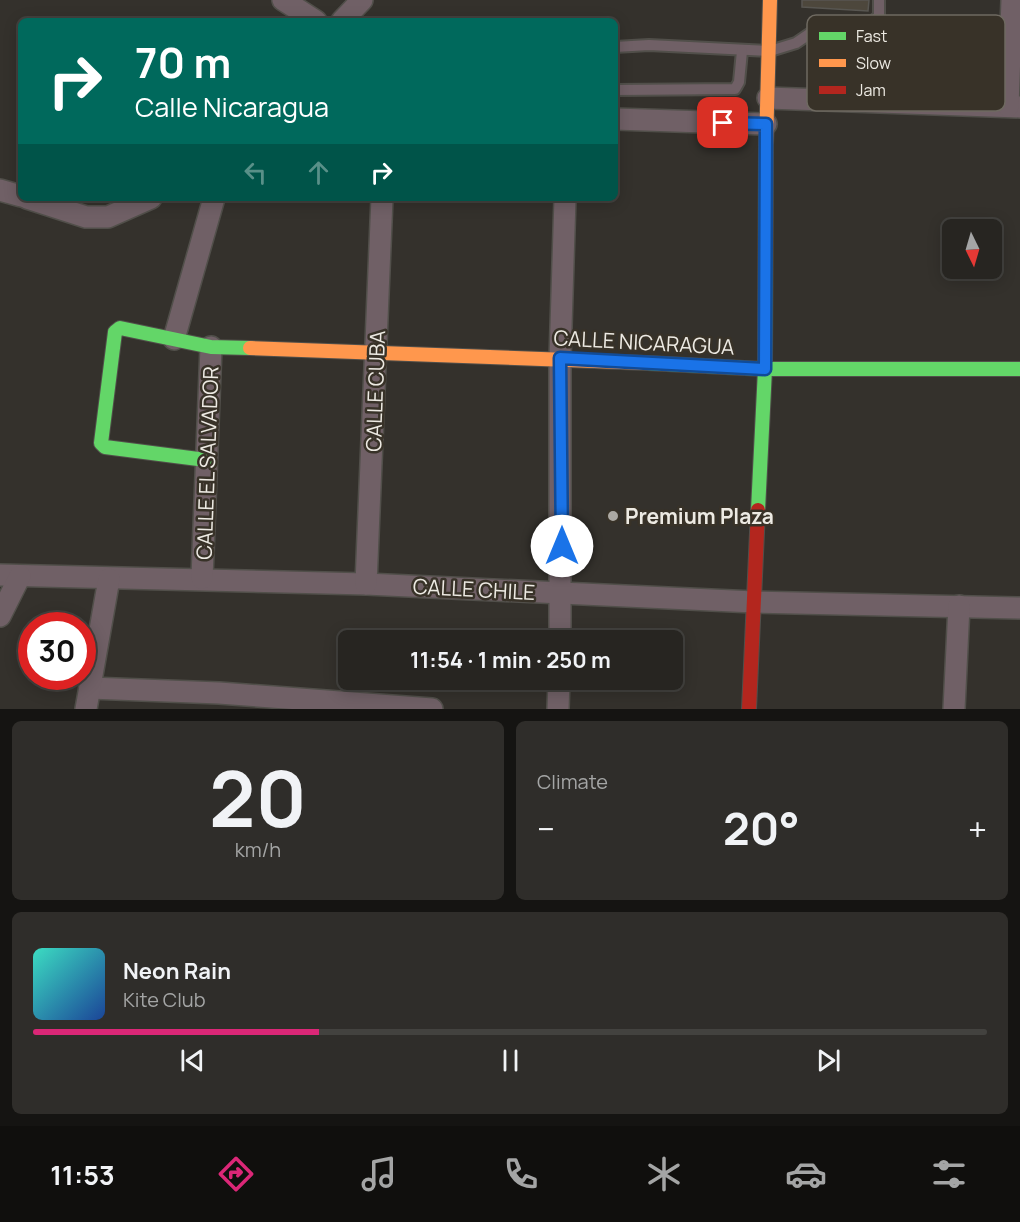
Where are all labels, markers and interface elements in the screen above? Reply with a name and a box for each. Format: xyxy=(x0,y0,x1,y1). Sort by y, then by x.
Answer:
legend xyxy=(807,15,1005,111)
text: Fast xyxy=(856,25,887,47)
text: 70 m xyxy=(135,33,231,91)
icon: right xyxy=(36,42,114,120)
text: Slow xyxy=(856,52,891,74)
text: Jam xyxy=(856,79,886,101)
text: Calle Nicaragua xyxy=(135,88,329,125)
pin xyxy=(697,97,748,148)
icon: arrive xyxy=(706,106,739,139)
icon: left xyxy=(239,156,272,189)
icon: ahead xyxy=(302,156,335,189)
icon: right xyxy=(365,156,398,189)
north arrow xyxy=(942,219,1002,279)
map controls xyxy=(942,219,1002,279)
street label: CALLE NICARAGUA xyxy=(553,323,735,361)
street label: CALLE CUBA xyxy=(359,330,391,452)
street label: CALLE EL SALVADOR xyxy=(190,366,224,560)
place label: Premium Plaza xyxy=(625,502,774,530)
marker: Premium Plaza xyxy=(606,509,620,523)
position arrow xyxy=(530,514,594,578)
street label: CALLE CHILE xyxy=(412,572,536,606)
speed limit sign: 30 xyxy=(18,612,96,690)
text: 11:54 · 1 min · 250 m xyxy=(410,645,611,675)
text: 20 xyxy=(209,744,307,850)
text: Climate xyxy=(537,768,608,795)
text: 20° xyxy=(723,797,800,859)
text: − xyxy=(537,806,555,851)
text: + xyxy=(968,806,987,851)
text: km/h xyxy=(235,836,281,863)
text: Neon Rain xyxy=(123,956,231,986)
text: Kite Club xyxy=(123,986,206,1013)
icon: previous xyxy=(176,1044,209,1077)
icon: pause xyxy=(494,1044,527,1077)
icon: next xyxy=(812,1044,845,1077)
icon: directions xyxy=(215,1153,257,1195)
icon: music xyxy=(358,1153,400,1195)
icon: phone xyxy=(500,1153,542,1195)
icon: climate xyxy=(643,1153,685,1195)
icon: car xyxy=(785,1153,827,1195)
icon: filters xyxy=(928,1153,970,1195)
text: 11:53 xyxy=(50,1156,115,1193)

